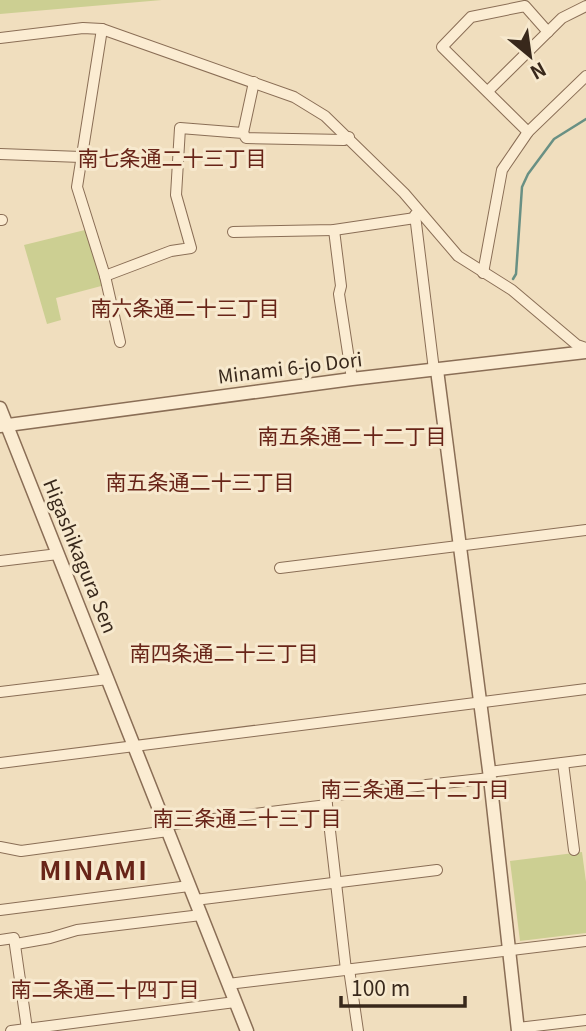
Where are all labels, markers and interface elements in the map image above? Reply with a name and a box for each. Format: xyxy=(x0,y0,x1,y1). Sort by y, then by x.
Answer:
north arrow xyxy=(495,21,565,91)
text: N xyxy=(526,57,552,87)
district label: 南七条通二十三丁目 xyxy=(78,142,267,172)
district label: 南六条通二十三丁目 xyxy=(91,292,280,322)
street label: Minami 6-jo Dori xyxy=(216,344,364,389)
district label: 南五条通二十二丁目 xyxy=(258,420,447,450)
district label: 南五条通二十三丁目 xyxy=(106,466,295,496)
street label: Higashikagura Sen xyxy=(38,474,125,637)
district label: 南四条通二十三丁目 xyxy=(130,637,319,667)
district label: 南三条通二十二丁目 xyxy=(321,773,510,803)
district label: 南三条通二十三丁目 xyxy=(153,802,342,832)
district label: MINAMI xyxy=(39,850,149,887)
scale bar xyxy=(341,964,465,1008)
text: 100 m xyxy=(351,972,410,1002)
district label: 南二条通二十四丁目 xyxy=(11,973,200,1003)

